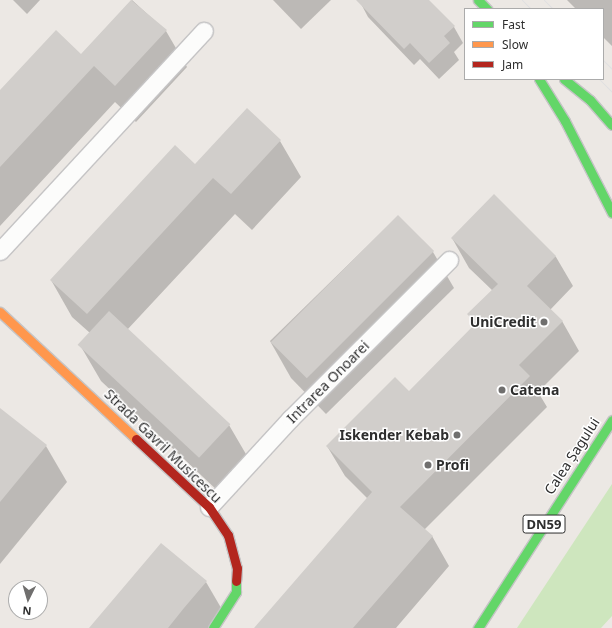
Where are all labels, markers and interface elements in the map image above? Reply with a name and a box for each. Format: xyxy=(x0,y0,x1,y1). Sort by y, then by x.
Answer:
legend xyxy=(464,8,604,80)
text: Fast xyxy=(502,16,525,33)
text: Slow xyxy=(502,36,528,53)
text: Jam xyxy=(502,56,523,73)
place label: UniCredit xyxy=(470,314,536,330)
marker: UniCredit xyxy=(539,317,549,327)
street label: Intrarea Onoarei xyxy=(283,337,373,427)
place label: Catena xyxy=(510,382,559,398)
marker: Catena xyxy=(497,385,507,395)
street label: Strada Gavril Musicescu xyxy=(101,386,225,506)
street label: Calea Șagului xyxy=(541,414,603,498)
place label: Iskender Kebab xyxy=(340,427,449,443)
marker: Iskender Kebab xyxy=(452,430,462,440)
place label: Profi xyxy=(436,457,469,473)
marker: Profi xyxy=(423,460,433,470)
road number: DN59 xyxy=(522,513,566,535)
north arrow xyxy=(8,580,48,620)
text: N xyxy=(22,604,32,619)

